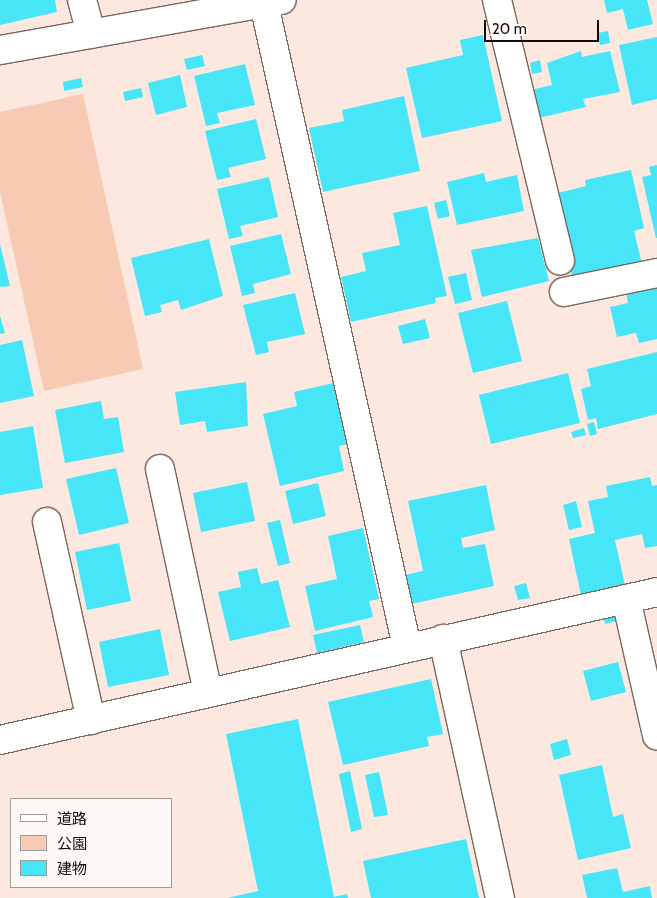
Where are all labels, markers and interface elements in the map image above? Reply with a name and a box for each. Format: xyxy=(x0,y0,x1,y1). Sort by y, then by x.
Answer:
scale bar xyxy=(487,10,602,42)
text: 20 m xyxy=(492,20,527,38)
legend xyxy=(10,798,172,888)
text: 道路 xyxy=(57,810,87,828)
text: 公園 xyxy=(57,835,87,853)
text: 建物 xyxy=(57,860,87,878)

